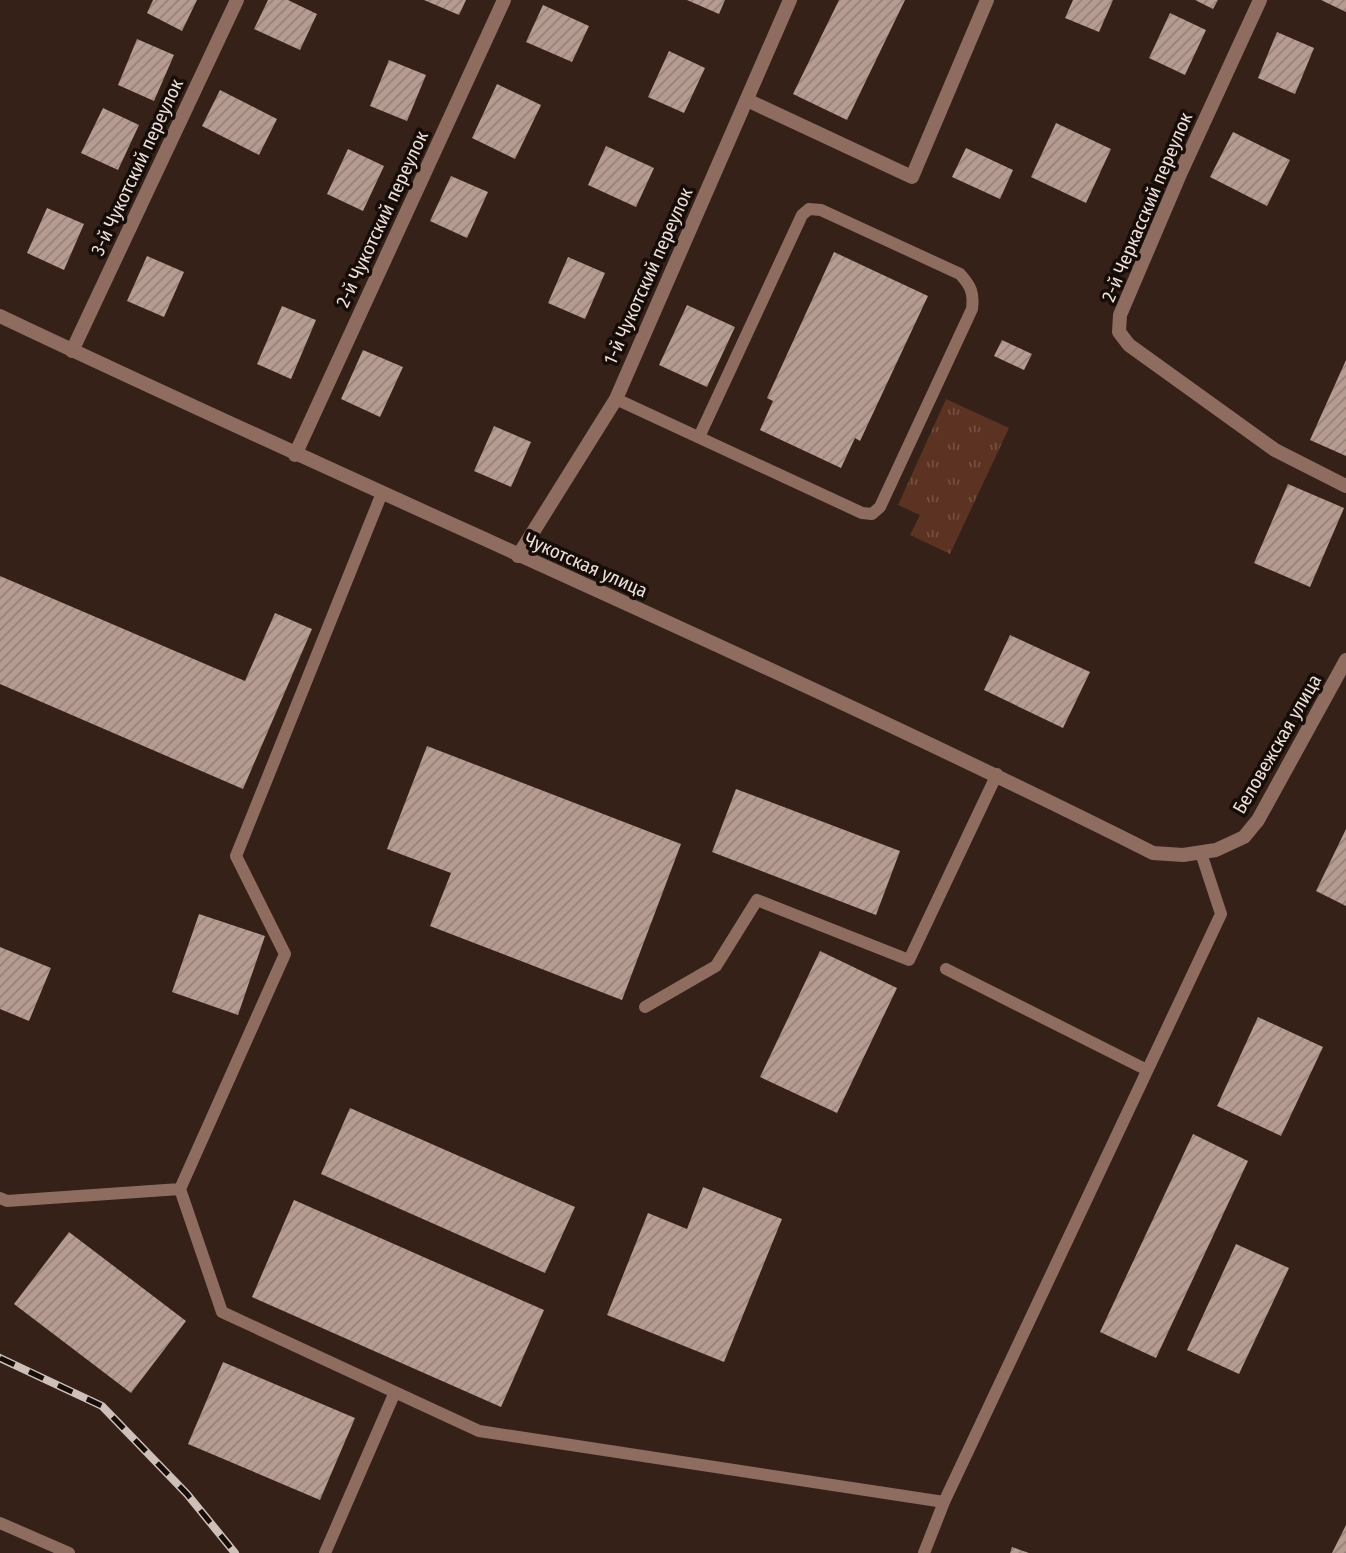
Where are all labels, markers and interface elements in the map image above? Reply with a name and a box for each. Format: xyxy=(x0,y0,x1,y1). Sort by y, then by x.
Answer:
street label: 3-й Чукотский переулок xyxy=(86,75,188,259)
street label: 2-й Черкасский переулок xyxy=(1097,109,1197,305)
street label: 2-й Чукотский переулок xyxy=(331,127,433,311)
street label: 1-й Чукотский переулок xyxy=(599,184,697,368)
street label: Чукотская улица xyxy=(521,528,651,602)
street label: Беловежская улица xyxy=(1228,670,1326,818)

